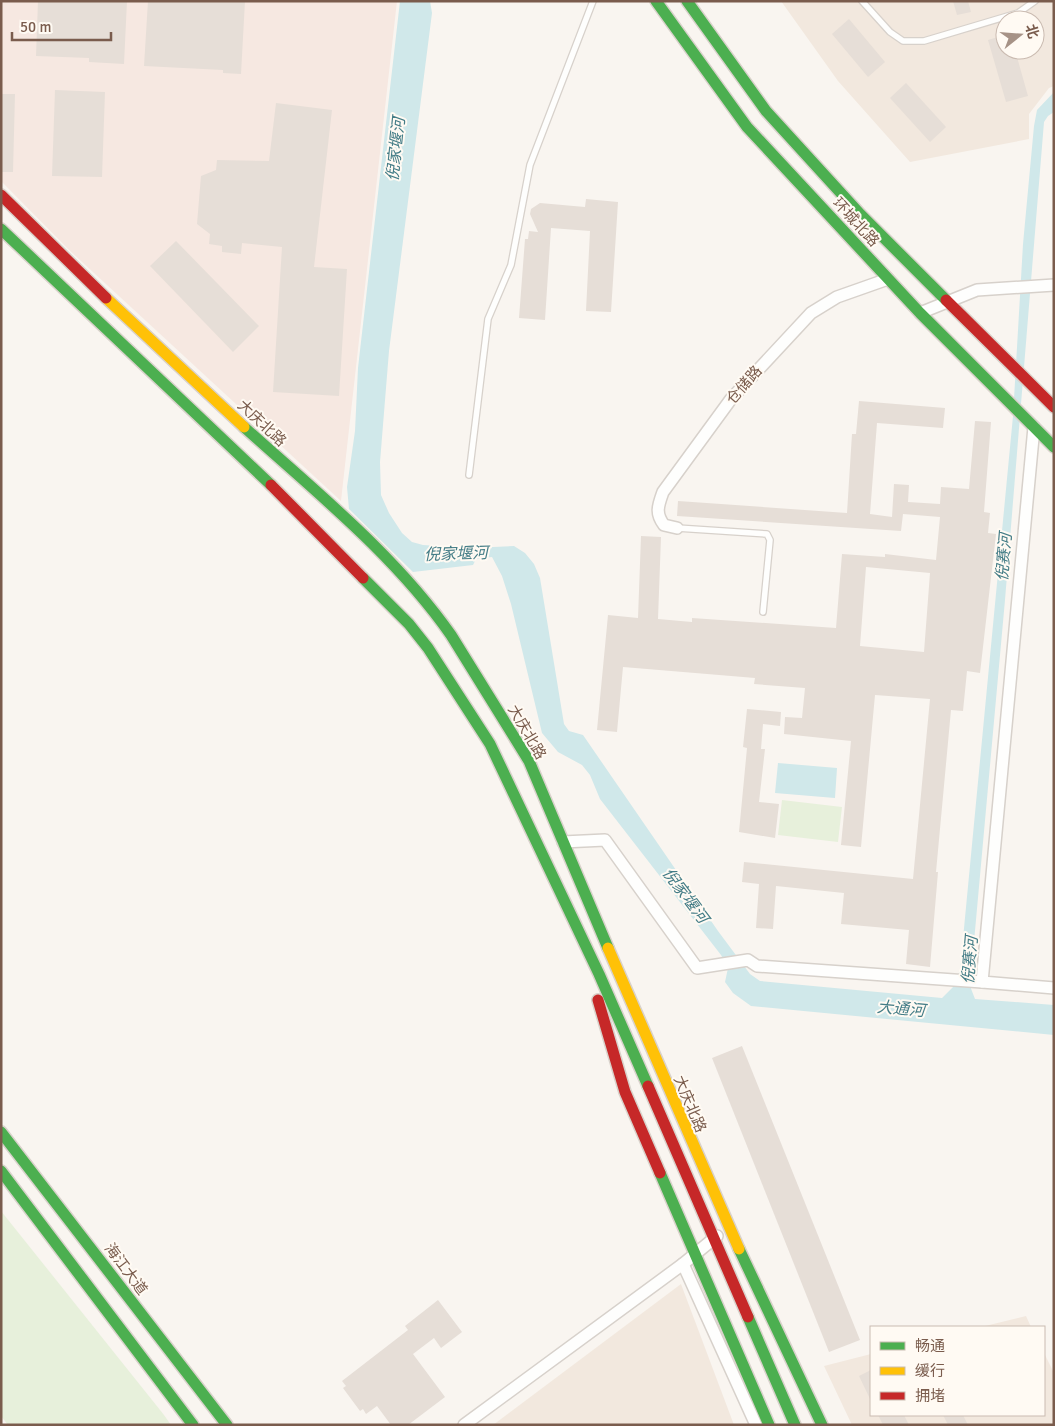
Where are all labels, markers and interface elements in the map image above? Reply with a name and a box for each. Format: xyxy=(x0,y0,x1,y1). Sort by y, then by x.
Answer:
scale bar xyxy=(12,10,111,42)
north arrow xyxy=(995,10,1045,60)
text: 50 m xyxy=(20,18,51,36)
text: 北 xyxy=(1022,22,1042,41)
water label: 倪家堰河 xyxy=(383,113,410,182)
street label: 环城北路 xyxy=(829,194,883,250)
street label: 仓储路 xyxy=(722,362,766,408)
street label: 大庆北路 xyxy=(234,396,290,450)
water label: 倪赛河 xyxy=(992,529,1016,582)
water label: 倪家堰河 xyxy=(424,543,491,565)
street label: 大庆北路 xyxy=(504,702,550,762)
water label: 倪家堰河 xyxy=(658,864,714,930)
water label: 倪赛河 xyxy=(958,932,982,985)
water label: 大通河 xyxy=(876,997,929,1021)
street label: 大庆北路 xyxy=(670,1073,710,1135)
street label: 海江大道 xyxy=(101,1240,151,1298)
legend xyxy=(870,1326,1045,1416)
text: 畅通 xyxy=(915,1337,945,1355)
text: 缓行 xyxy=(915,1362,945,1380)
text: 拥堵 xyxy=(915,1387,945,1405)

